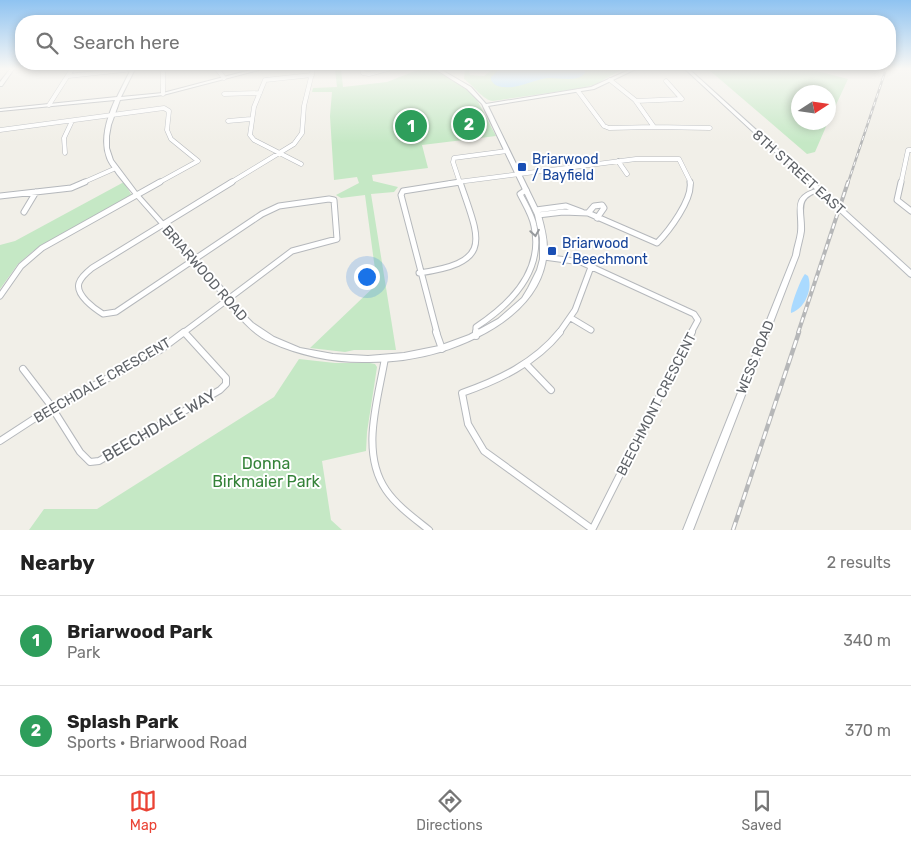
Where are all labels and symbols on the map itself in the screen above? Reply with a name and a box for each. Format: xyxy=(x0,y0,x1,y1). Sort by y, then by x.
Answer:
north arrow xyxy=(791,85,836,130)
pin: 2 xyxy=(453,105,485,143)
pin: 1 xyxy=(395,107,427,145)
street label: 8TH STREET EAST xyxy=(749,126,849,218)
place label: Briarwood / Bayfield xyxy=(532,151,599,184)
marker: Briarwood / Bayfield xyxy=(516,161,528,173)
street label: BRIARWOOD ROAD xyxy=(158,222,251,325)
one-way arrow xyxy=(529,229,539,237)
place label: Briarwood / Beechmont xyxy=(562,235,648,268)
marker: Briarwood / Beechmont xyxy=(546,245,558,257)
your location xyxy=(354,264,380,290)
street label: WESS ROAD xyxy=(733,318,778,397)
street label: BEECHMONT CRESCENT xyxy=(613,330,700,479)
street label: BEECHDALE CRESCENT xyxy=(31,334,174,427)
street label: BEECHDALE WAY xyxy=(99,385,220,466)
park label: Donna Birkmaier Park xyxy=(212,454,321,491)

